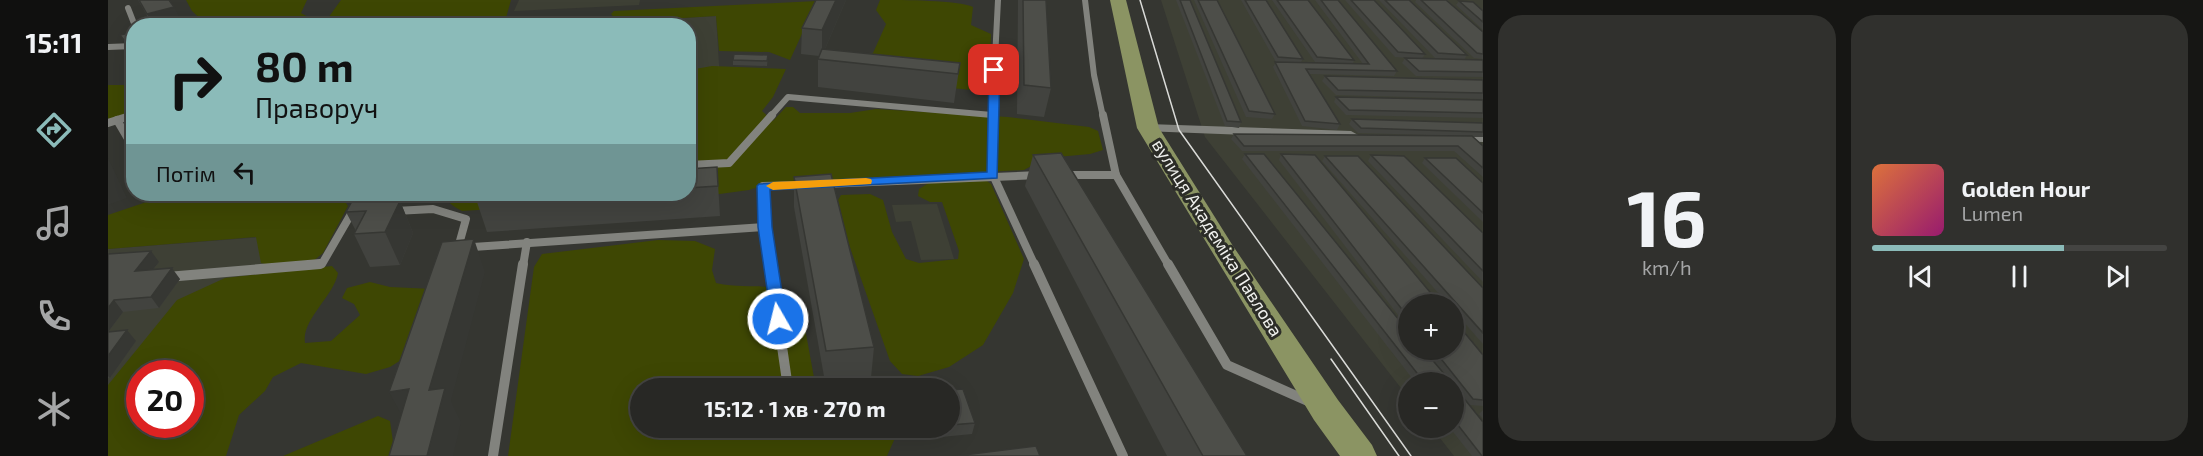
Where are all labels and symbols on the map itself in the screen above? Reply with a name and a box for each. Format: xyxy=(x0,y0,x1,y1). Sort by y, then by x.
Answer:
pin xyxy=(968,44,1019,95)
street label: вулиця Академіка Павлова xyxy=(1148,135,1288,340)
position arrow xyxy=(746,287,810,351)
speed limit sign: 20 xyxy=(126,360,204,438)

